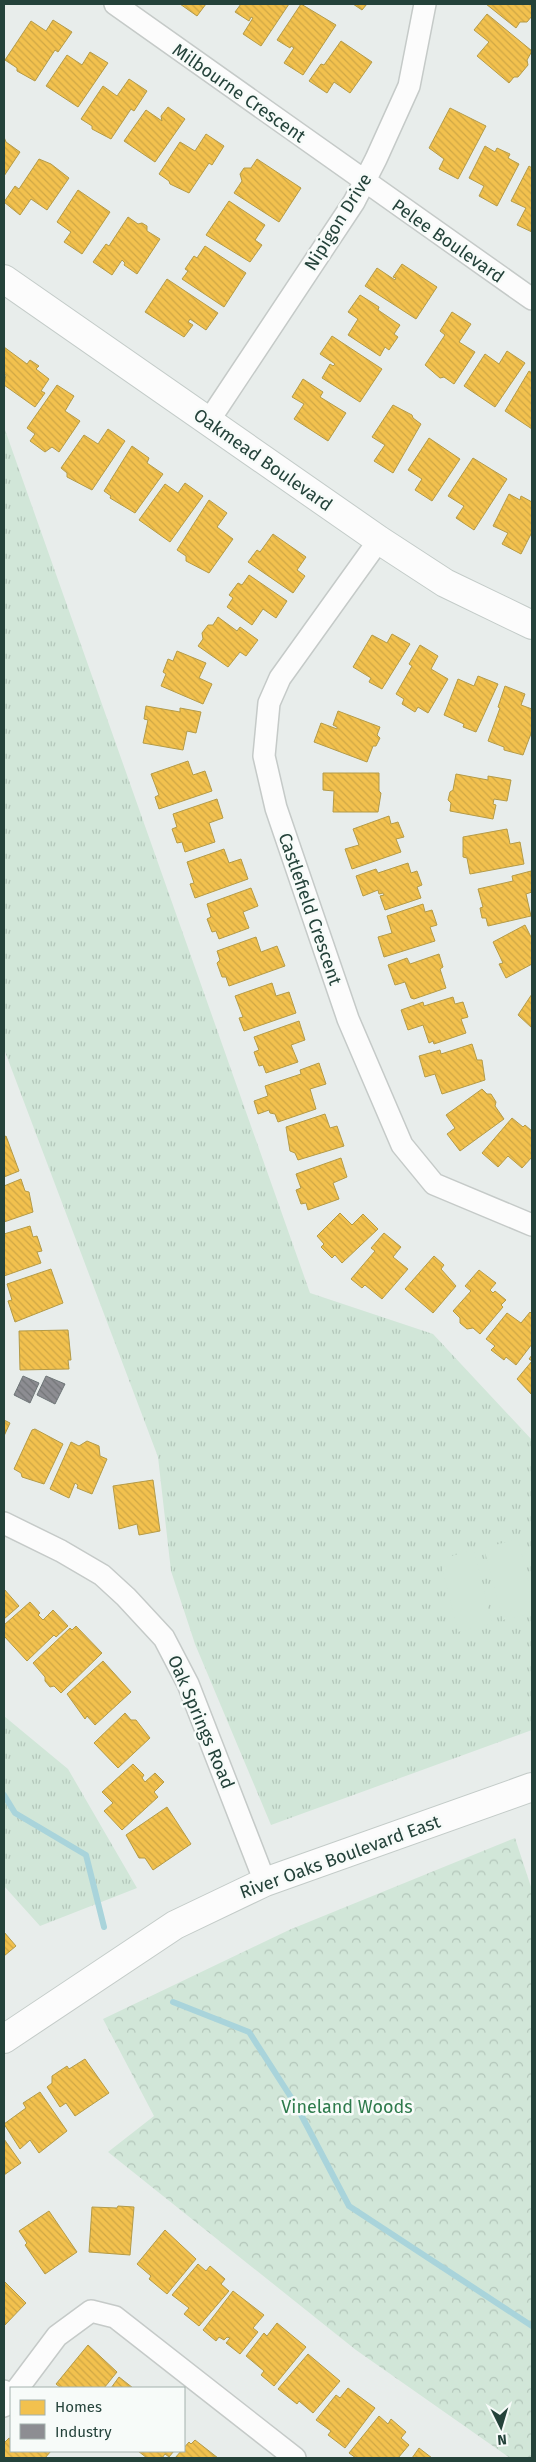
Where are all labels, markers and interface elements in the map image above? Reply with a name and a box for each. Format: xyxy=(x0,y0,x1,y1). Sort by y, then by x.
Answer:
street label: Milbourne Crescent xyxy=(168,39,310,148)
street label: Nipigon Drive xyxy=(299,169,377,275)
street label: Pelee Boulevard xyxy=(388,194,508,288)
street label: Oakmead Boulevard xyxy=(189,404,337,516)
street label: Castlefield Crescent xyxy=(274,830,347,989)
street label: Oak Springs Road xyxy=(163,1652,239,1792)
street label: River Oaks Boulevard East xyxy=(237,1810,444,1904)
park label: Vineland Woods xyxy=(281,2096,413,2118)
legend xyxy=(10,2387,185,2452)
text: Homes xyxy=(55,2398,102,2416)
north arrow xyxy=(476,2402,526,2452)
text: Industry xyxy=(55,2423,112,2441)
text: N xyxy=(497,2431,507,2448)

